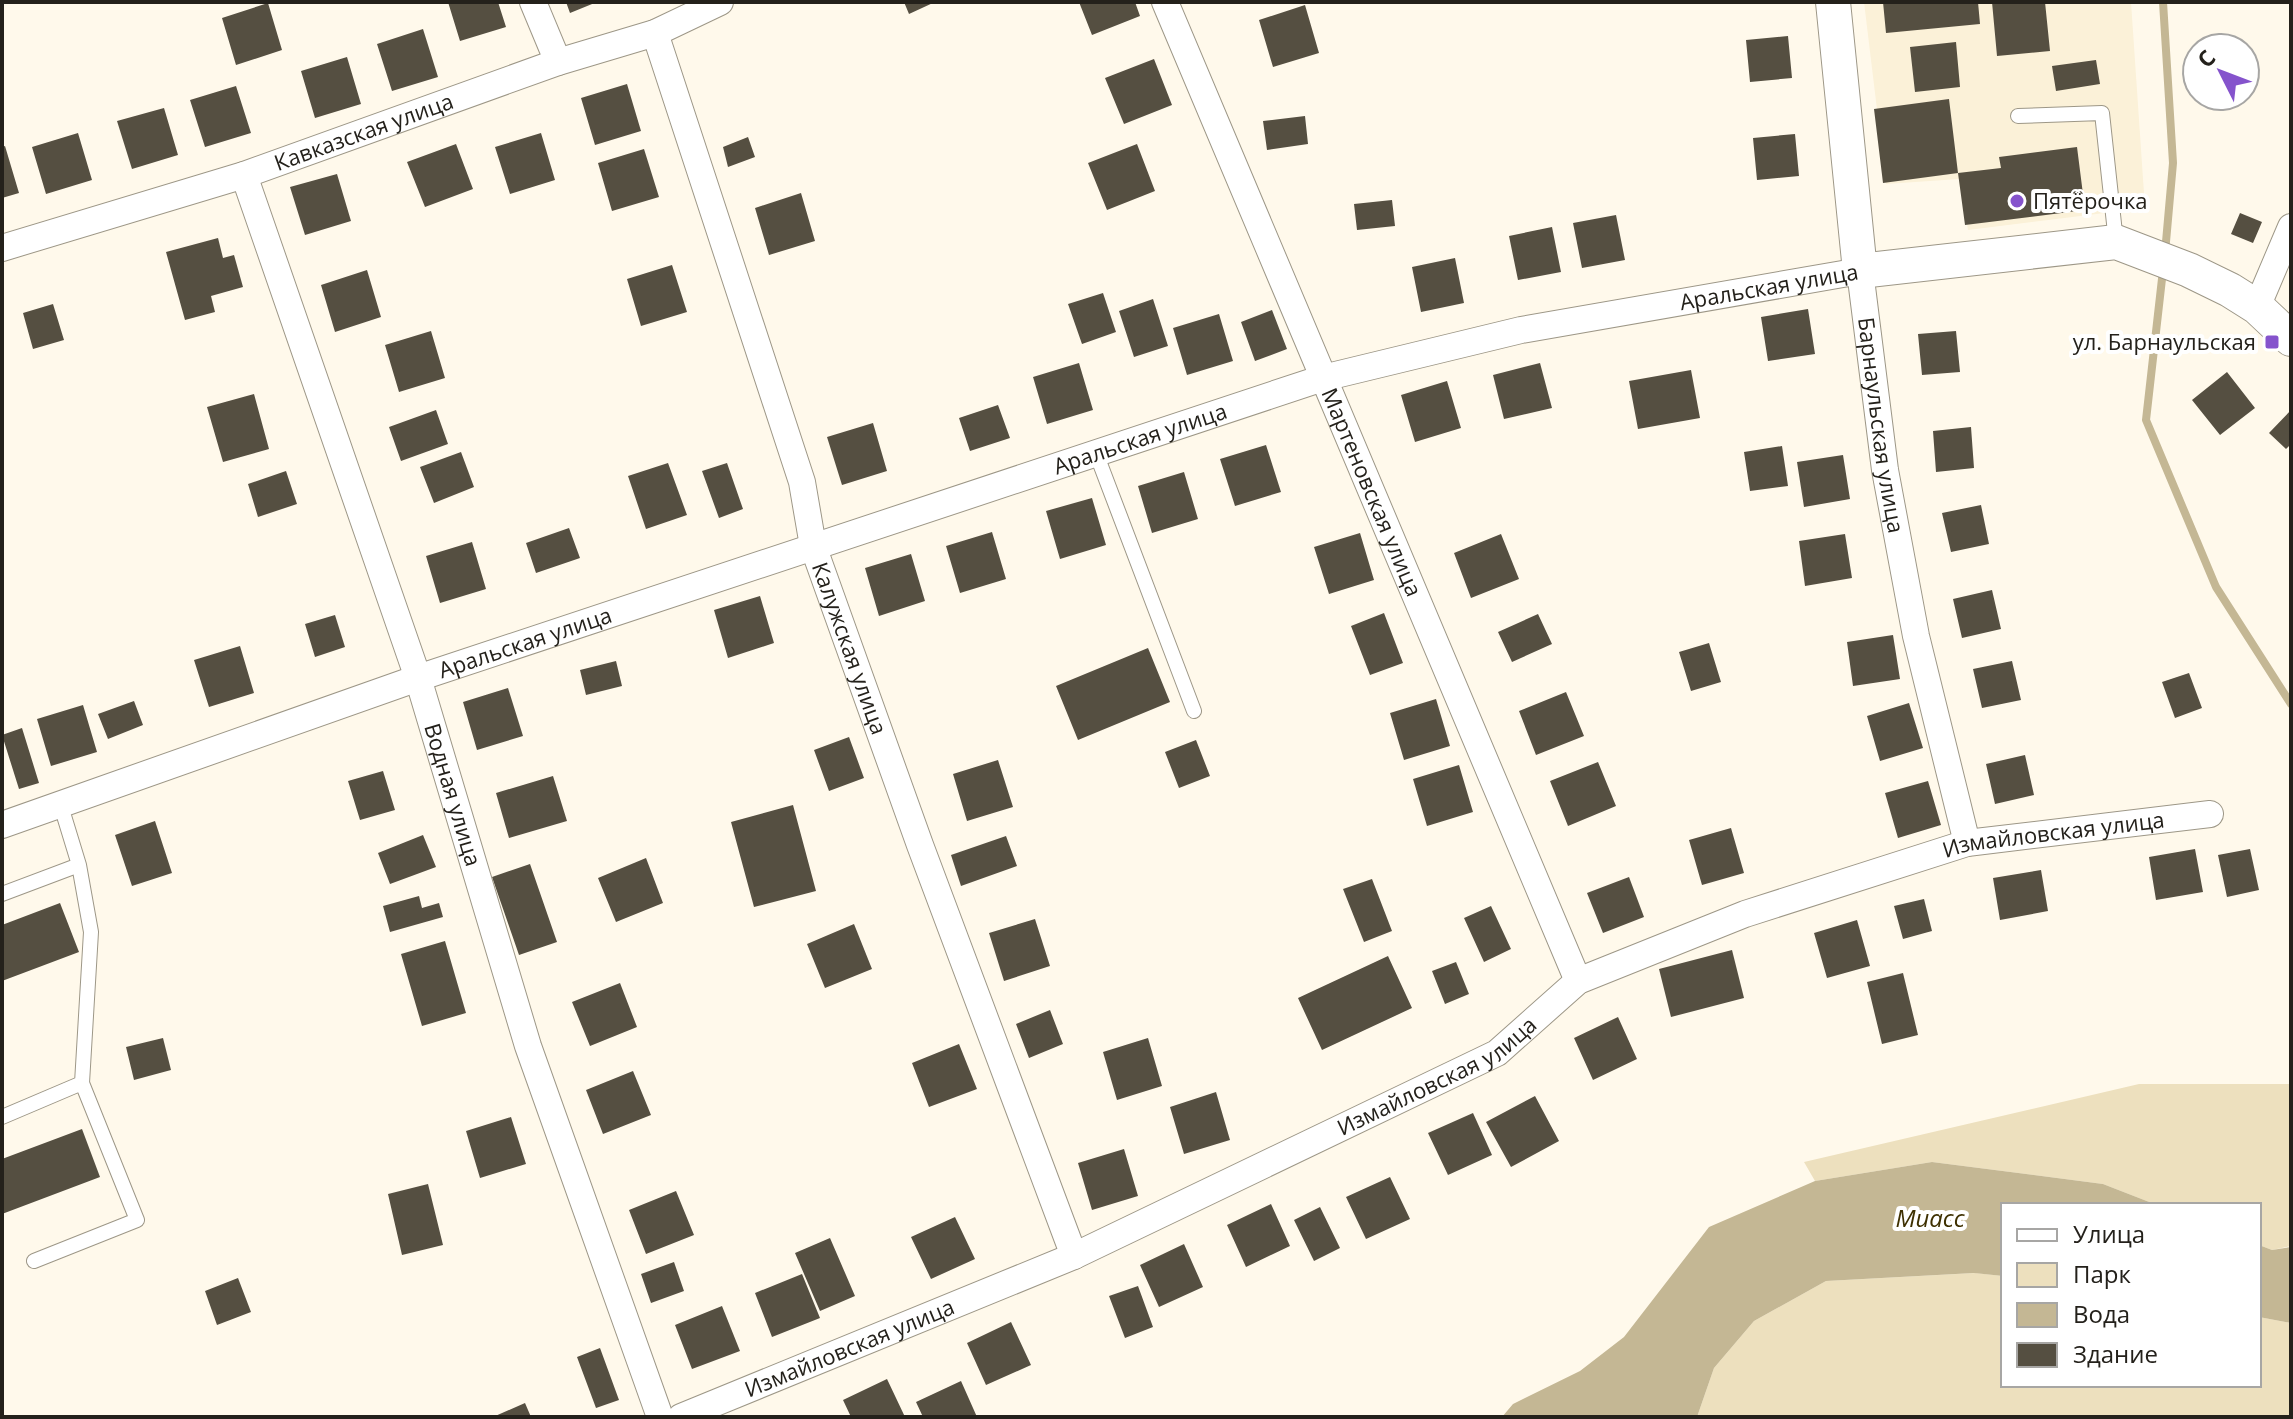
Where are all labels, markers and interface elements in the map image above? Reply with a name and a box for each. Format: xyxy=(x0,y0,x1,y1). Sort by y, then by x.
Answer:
north arrow xyxy=(2181,32,2261,112)
text: С xyxy=(2190,43,2221,73)
street label: Кавказская улица xyxy=(270,85,457,177)
place label: Пятёрочка xyxy=(2033,185,2148,215)
marker: Пятёрочка xyxy=(2008,192,2026,210)
street label: Аральская улица xyxy=(1677,256,1860,316)
street label: Барнаульская улица xyxy=(1852,315,1912,535)
place label: ул. Барнаульская xyxy=(2073,326,2256,356)
marker: ул. Барнаульская xyxy=(2263,333,2281,351)
street label: Мартеновская улица xyxy=(1315,383,1430,601)
street label: Аральская улица xyxy=(1049,395,1230,480)
street label: Калужская улица xyxy=(806,558,895,738)
street label: Аральская улица xyxy=(434,599,615,684)
street label: Водная улица xyxy=(418,719,489,869)
street label: Измайловская улица xyxy=(1938,804,2166,864)
street label: Измайловская улица xyxy=(1332,1009,1542,1142)
water label: Миасс xyxy=(1895,1201,1966,1234)
legend xyxy=(2001,1203,2261,1387)
text: Улица xyxy=(2073,1217,2145,1250)
text: Парк xyxy=(2073,1257,2131,1290)
street label: Измайловская улица xyxy=(740,1291,958,1403)
text: Вода xyxy=(2073,1297,2130,1330)
text: Здание xyxy=(2073,1337,2158,1370)

